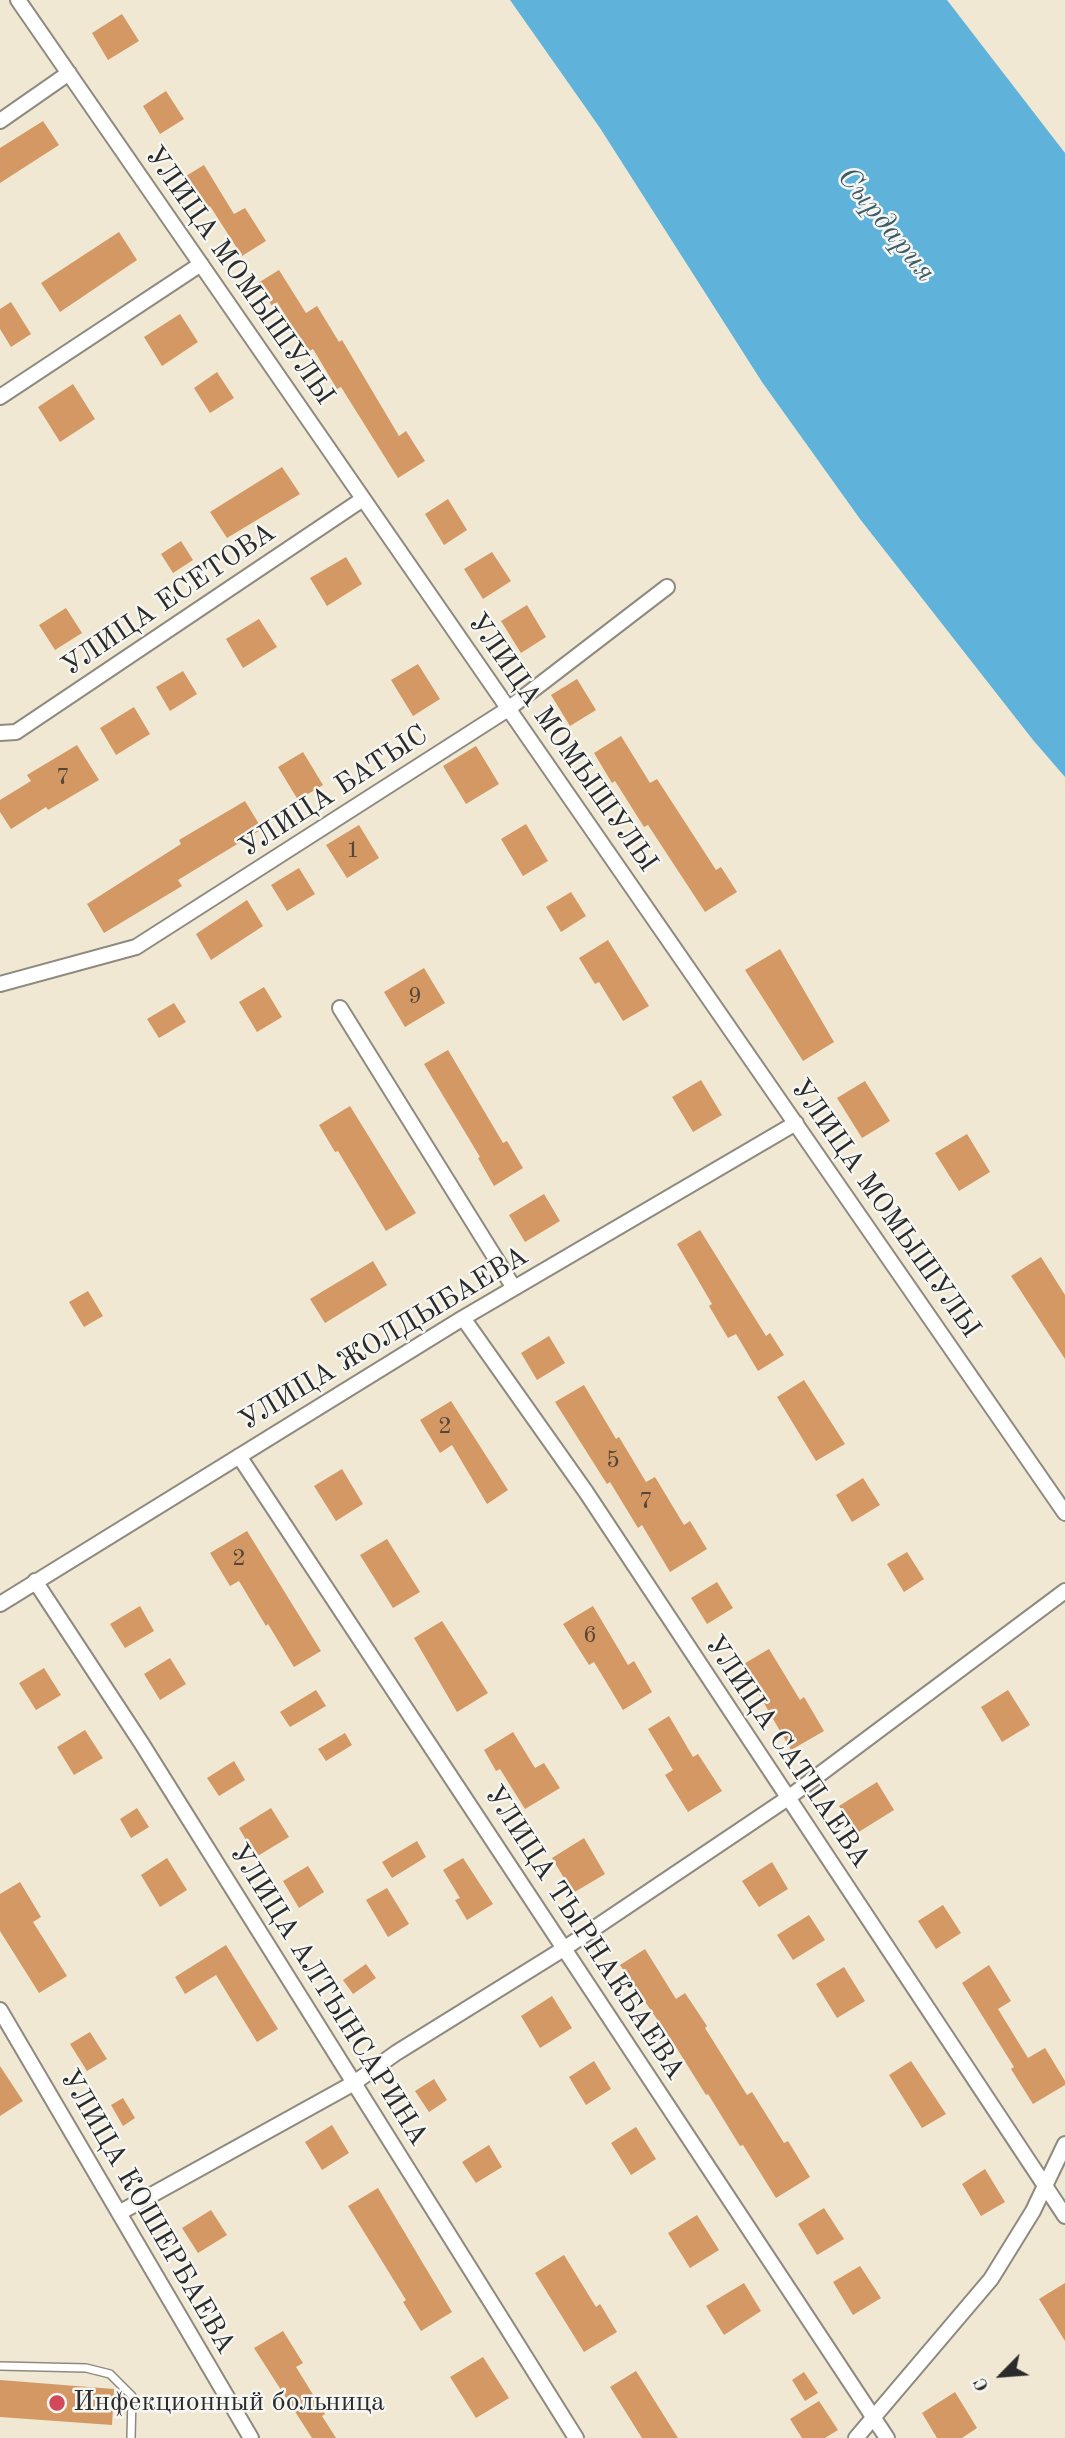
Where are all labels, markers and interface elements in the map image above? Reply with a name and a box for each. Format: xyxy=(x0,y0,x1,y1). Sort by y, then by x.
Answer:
street label: УЛИЦА МОМЫШУЛЫ xyxy=(137,140,341,412)
water label: Сырдария xyxy=(829,160,943,290)
street label: УЛИЦА ЕСЕТОВА xyxy=(56,516,282,684)
street label: УЛИЦА МОМЫШУЛЫ xyxy=(460,607,664,879)
street label: УЛИЦА БАТЫС xyxy=(233,718,435,866)
house number: 7 xyxy=(56,764,70,792)
house number: 1 xyxy=(346,837,360,865)
house number: 9 xyxy=(408,983,422,1011)
street label: УЛИЦА МОМЫШУЛЫ xyxy=(783,1073,987,1345)
street label: УЛИЦА ЖОЛДЫБАЕВА xyxy=(234,1239,534,1439)
house number: 2 xyxy=(438,1413,452,1441)
house number: 5 xyxy=(606,1447,620,1475)
house number: 7 xyxy=(639,1488,653,1516)
house number: 2 xyxy=(232,1545,246,1573)
house number: 6 xyxy=(583,1622,597,1650)
street label: УЛИЦА САТПАЕВА xyxy=(697,1630,877,1874)
street label: УЛИЦА ТЫРНАКБАЕВА xyxy=(476,1780,692,2086)
street label: УЛИЦА АЛТЫНСАРИНА xyxy=(221,1838,435,2152)
street label: УЛИЦА КОШЕРБАЕВА xyxy=(52,2064,242,2360)
north arrow xyxy=(967,2340,1037,2410)
text: С xyxy=(971,2374,994,2394)
place label: Инфекционный больница xyxy=(73,2386,385,2420)
marker: Инфекционный больница xyxy=(47,2393,67,2413)

